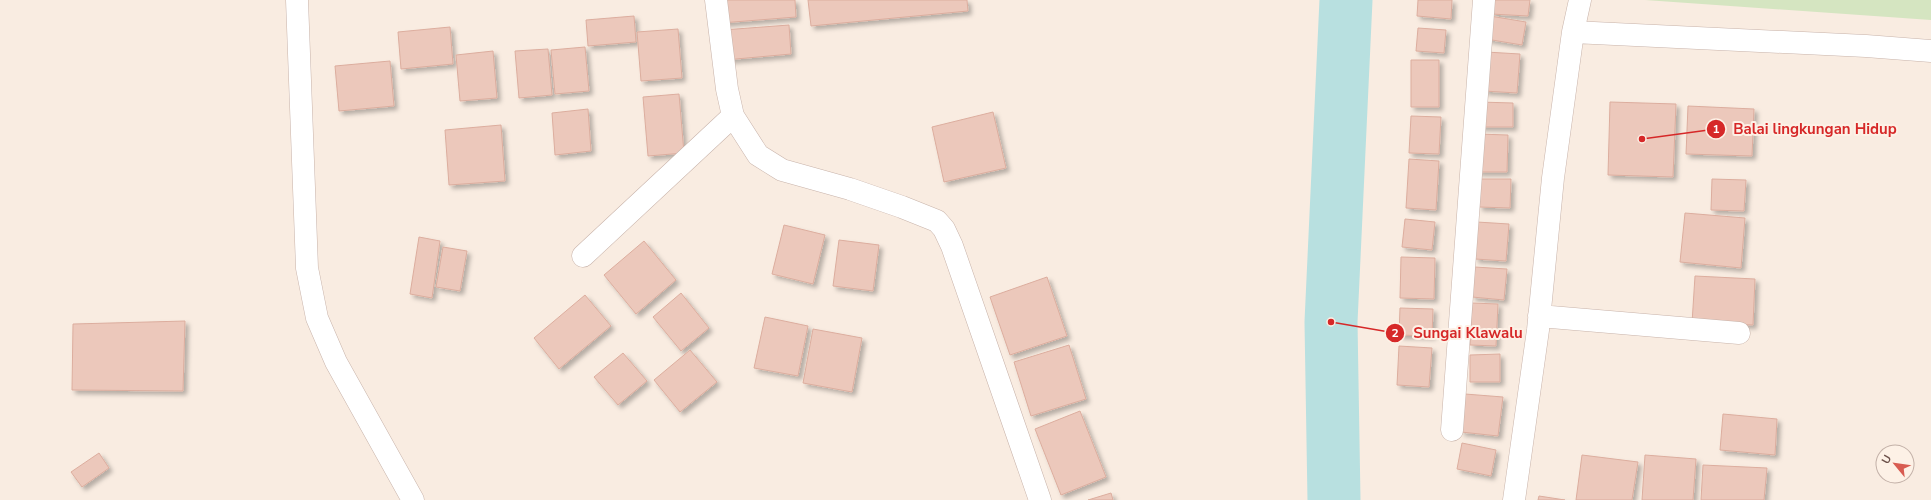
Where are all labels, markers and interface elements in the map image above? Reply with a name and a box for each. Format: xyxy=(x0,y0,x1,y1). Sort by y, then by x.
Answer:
callout: Balai lingkungan Hidup xyxy=(1706,115,1905,142)
text: Balai lingkungan Hidup xyxy=(1733,119,1897,139)
text: 1 xyxy=(1712,121,1720,137)
callout: Sungai Klawalu xyxy=(1385,319,1530,346)
text: Sungai Klawalu xyxy=(1413,323,1523,343)
text: 2 xyxy=(1391,325,1399,341)
north arrow xyxy=(1875,444,1915,484)
text: U xyxy=(1878,452,1895,467)

